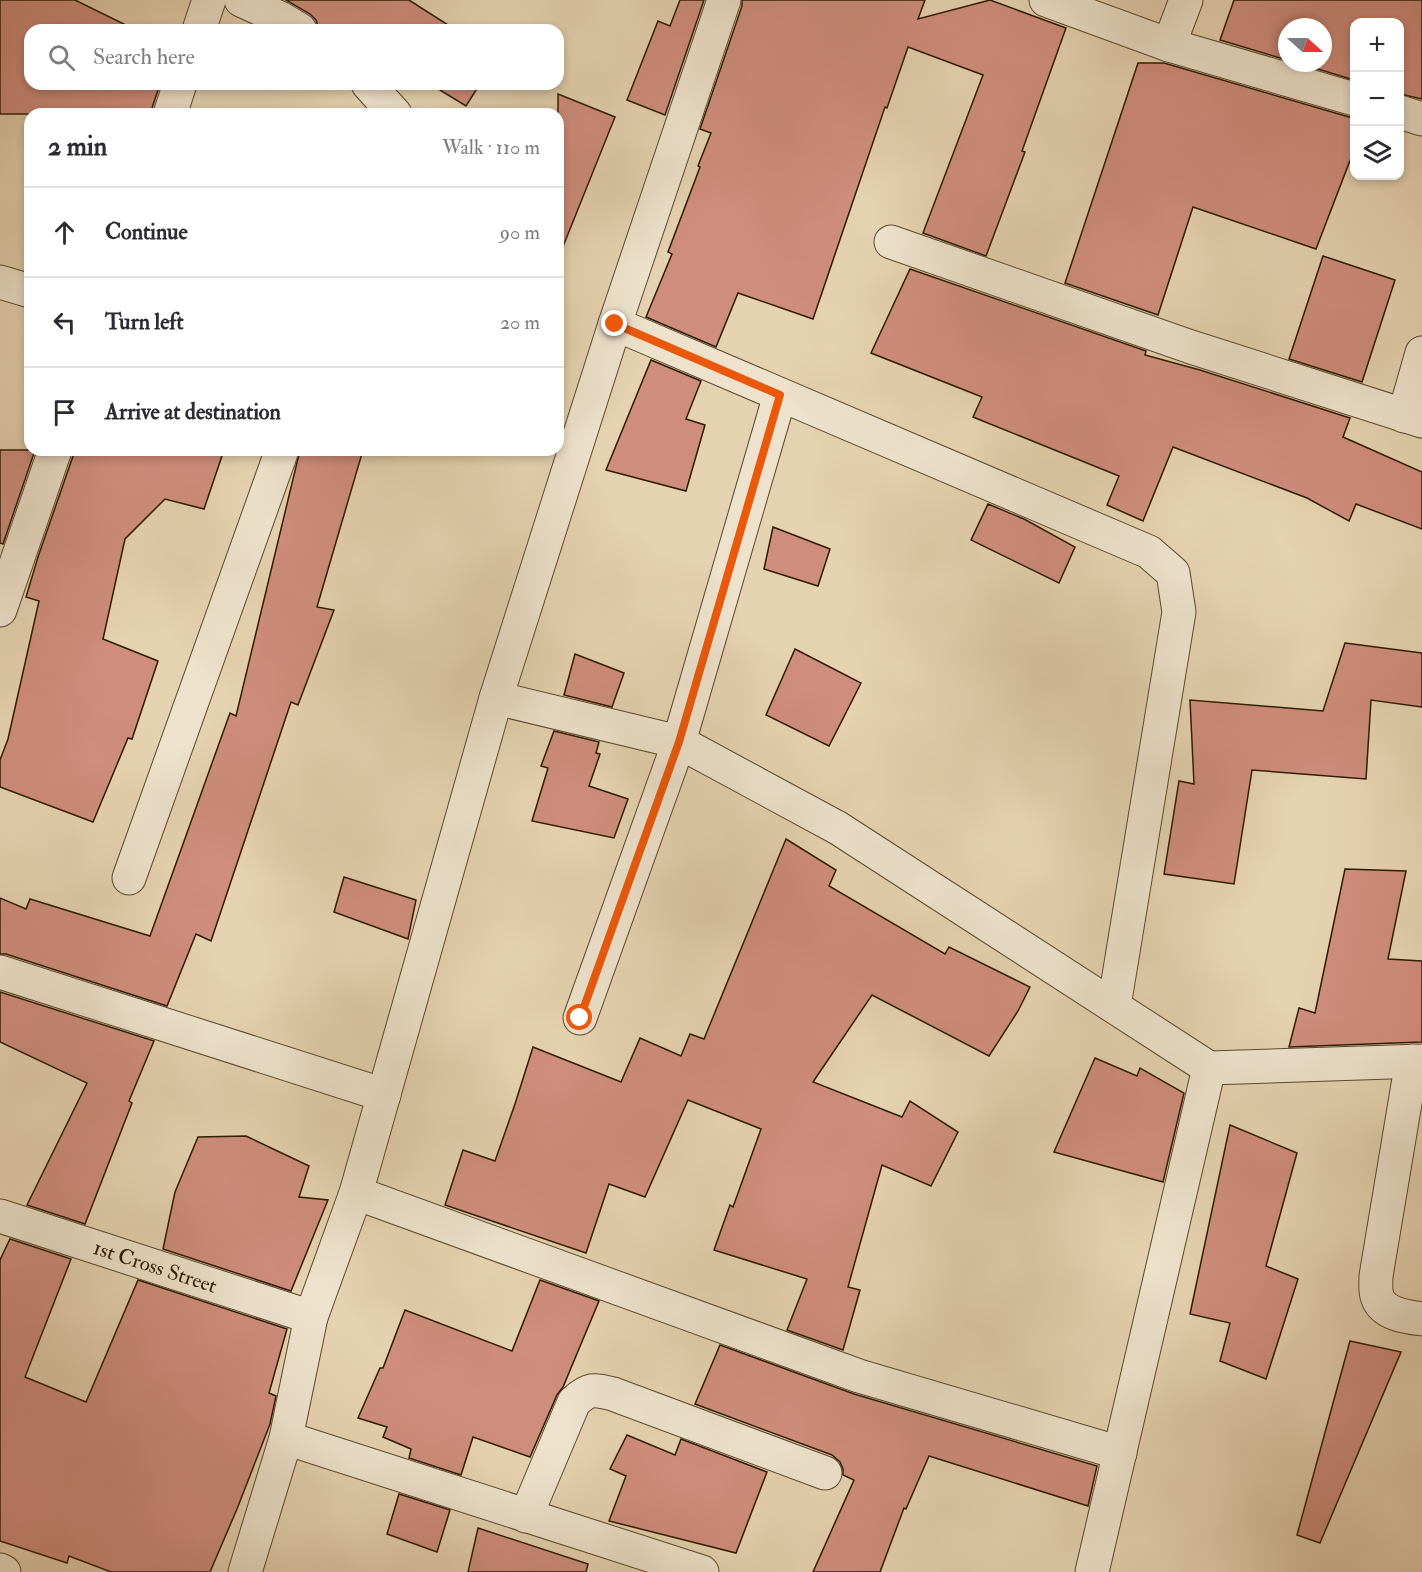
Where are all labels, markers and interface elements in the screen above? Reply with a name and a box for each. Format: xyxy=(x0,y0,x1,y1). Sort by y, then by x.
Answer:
north arrow xyxy=(1278,18,1332,72)
map controls xyxy=(1350,18,1404,180)
button: + xyxy=(1350,18,1404,72)
search box xyxy=(24,24,564,90)
icon: search xyxy=(45,41,78,74)
text: Search here xyxy=(93,43,195,71)
button: − xyxy=(1350,72,1404,126)
button: layers xyxy=(1350,126,1404,180)
text: 2 min xyxy=(48,131,107,163)
text: Walk · 110 m xyxy=(442,135,540,160)
icon: ahead xyxy=(48,216,81,249)
text: Continue xyxy=(105,218,188,246)
text: 90 m xyxy=(500,220,540,245)
icon: left xyxy=(48,306,81,339)
text: Turn left xyxy=(105,308,184,336)
text: 20 m xyxy=(500,310,540,335)
route end xyxy=(601,310,627,336)
icon: arrive xyxy=(48,396,81,429)
text: Arrive at destination xyxy=(105,398,281,426)
route start xyxy=(566,1004,592,1030)
street label: 1st Cross Street xyxy=(90,1234,220,1300)

